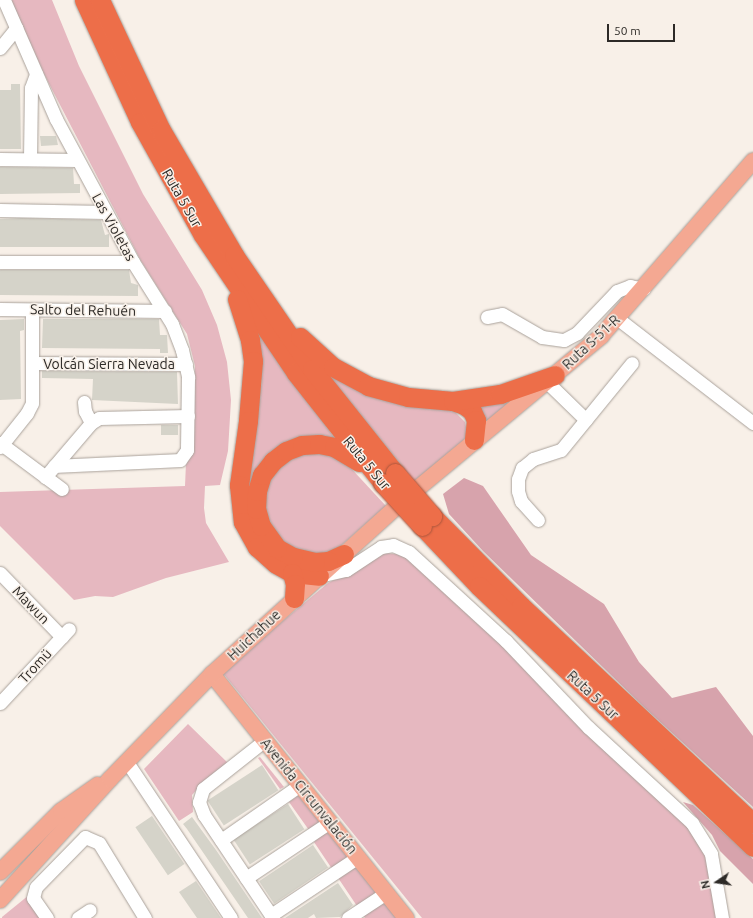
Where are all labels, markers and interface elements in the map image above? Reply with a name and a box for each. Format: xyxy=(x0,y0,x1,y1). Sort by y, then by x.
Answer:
scale bar xyxy=(609,16,677,42)
text: 50 m xyxy=(614,24,641,37)
street label: Ruta 5 Sur xyxy=(159,166,205,230)
street label: Las Violetas xyxy=(89,190,139,264)
street label: Salto del Rehuén xyxy=(30,301,136,319)
street label: Ruta S-51-R xyxy=(559,311,623,373)
street label: Volcán Sierra Nevada xyxy=(43,356,175,372)
street label: Ruta 5 Sur xyxy=(340,433,394,493)
street label: Mawun xyxy=(9,583,53,627)
street label: Huichahue xyxy=(224,606,284,664)
street label: Tromü xyxy=(15,645,55,687)
street label: Ruta 5 Sur xyxy=(564,667,622,723)
street label: Avenida Circunvalación xyxy=(257,735,361,857)
north arrow xyxy=(697,862,737,902)
text: N xyxy=(699,879,712,890)

